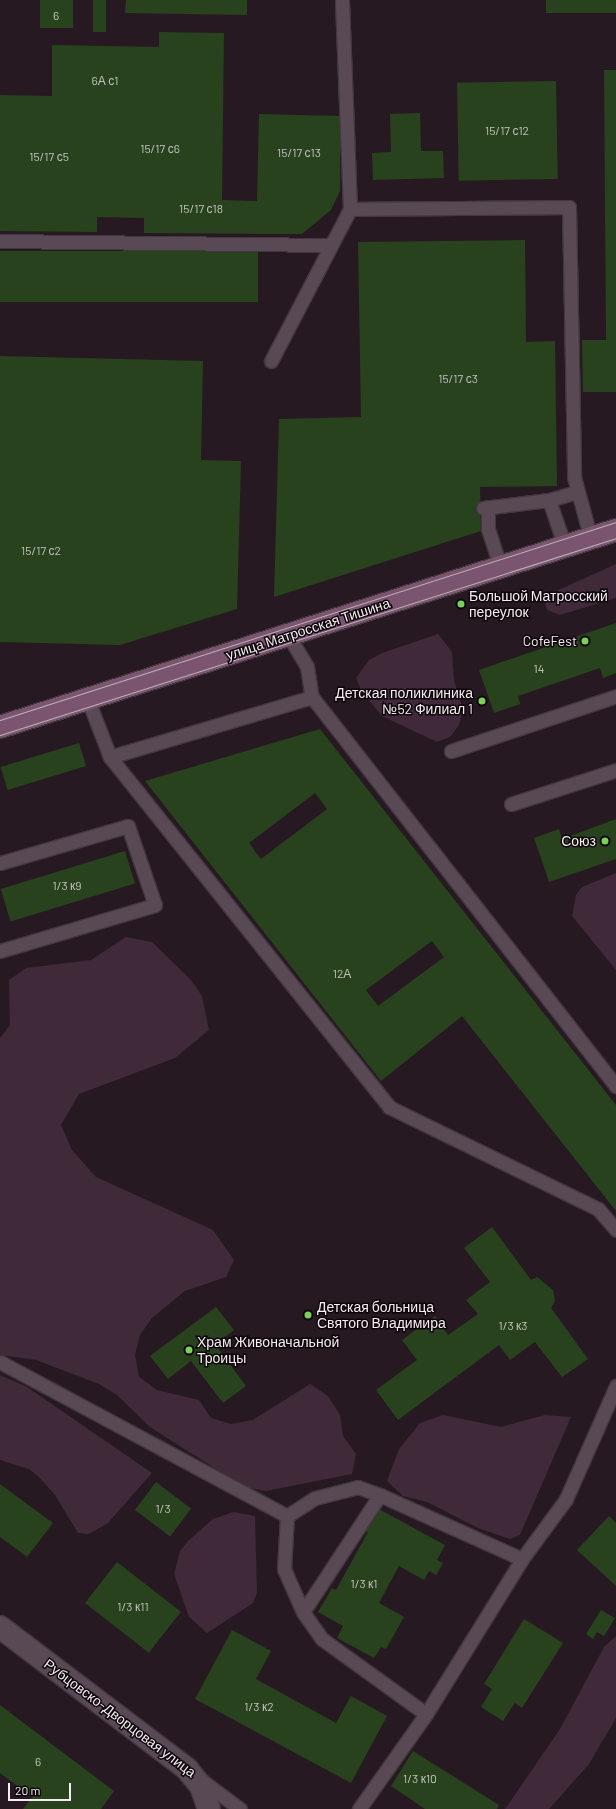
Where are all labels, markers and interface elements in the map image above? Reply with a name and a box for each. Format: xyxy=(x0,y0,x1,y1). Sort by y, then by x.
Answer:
house number: 6 xyxy=(53,9,59,23)
house number: 6А с1 xyxy=(92,74,118,88)
house number: 15/17 с12 xyxy=(485,124,529,138)
house number: 15/17 с6 xyxy=(140,142,180,156)
house number: 15/17 с13 xyxy=(277,146,321,160)
house number: 15/17 с5 xyxy=(29,150,69,164)
house number: 15/17 с18 xyxy=(179,202,223,216)
house number: 15/17 с3 xyxy=(438,372,478,386)
house number: 15/17 с2 xyxy=(21,544,61,558)
place label: Большой Матросский переулок xyxy=(469,588,608,620)
street label: улица Матросская Тишина xyxy=(224,595,392,663)
marker: Большой Матросский переулок xyxy=(456,599,466,609)
place label: CofeFest xyxy=(523,633,577,649)
marker: CofeFest xyxy=(580,636,590,646)
house number: 14 xyxy=(534,662,544,676)
place label: Детская поликлиника №52 Филиал 1 xyxy=(335,685,473,718)
marker: Детская поликлиника №52 Филиал 1 xyxy=(476,695,488,707)
place label: Союз xyxy=(561,833,596,849)
marker: Союз xyxy=(599,835,611,847)
house number: 1/3 к9 xyxy=(52,879,82,893)
house number: 12А xyxy=(333,967,351,981)
place label: Детская больница Святого Владимира xyxy=(317,1299,446,1332)
marker: Детская больница Святого Владимира xyxy=(302,1309,314,1321)
house number: 1/3 к3 xyxy=(498,1319,528,1333)
place label: Храм Живоначальной Троицы xyxy=(197,1334,339,1366)
marker: Храм Живоначальной Троицы xyxy=(184,1345,194,1355)
house number: 1/3 xyxy=(155,1502,171,1516)
house number: 1/3 к1 xyxy=(350,1577,378,1591)
house number: 1/3 к11 xyxy=(117,1600,149,1614)
street label: Рубцовско-Дворцовая улица xyxy=(41,1655,199,1781)
house number: 1/3 к2 xyxy=(244,1700,274,1714)
house number: 6 xyxy=(35,1755,41,1769)
house number: 1/3 к10 xyxy=(403,1772,437,1786)
scale bar xyxy=(10,1775,73,1801)
text: 20 m xyxy=(15,1783,41,1797)

